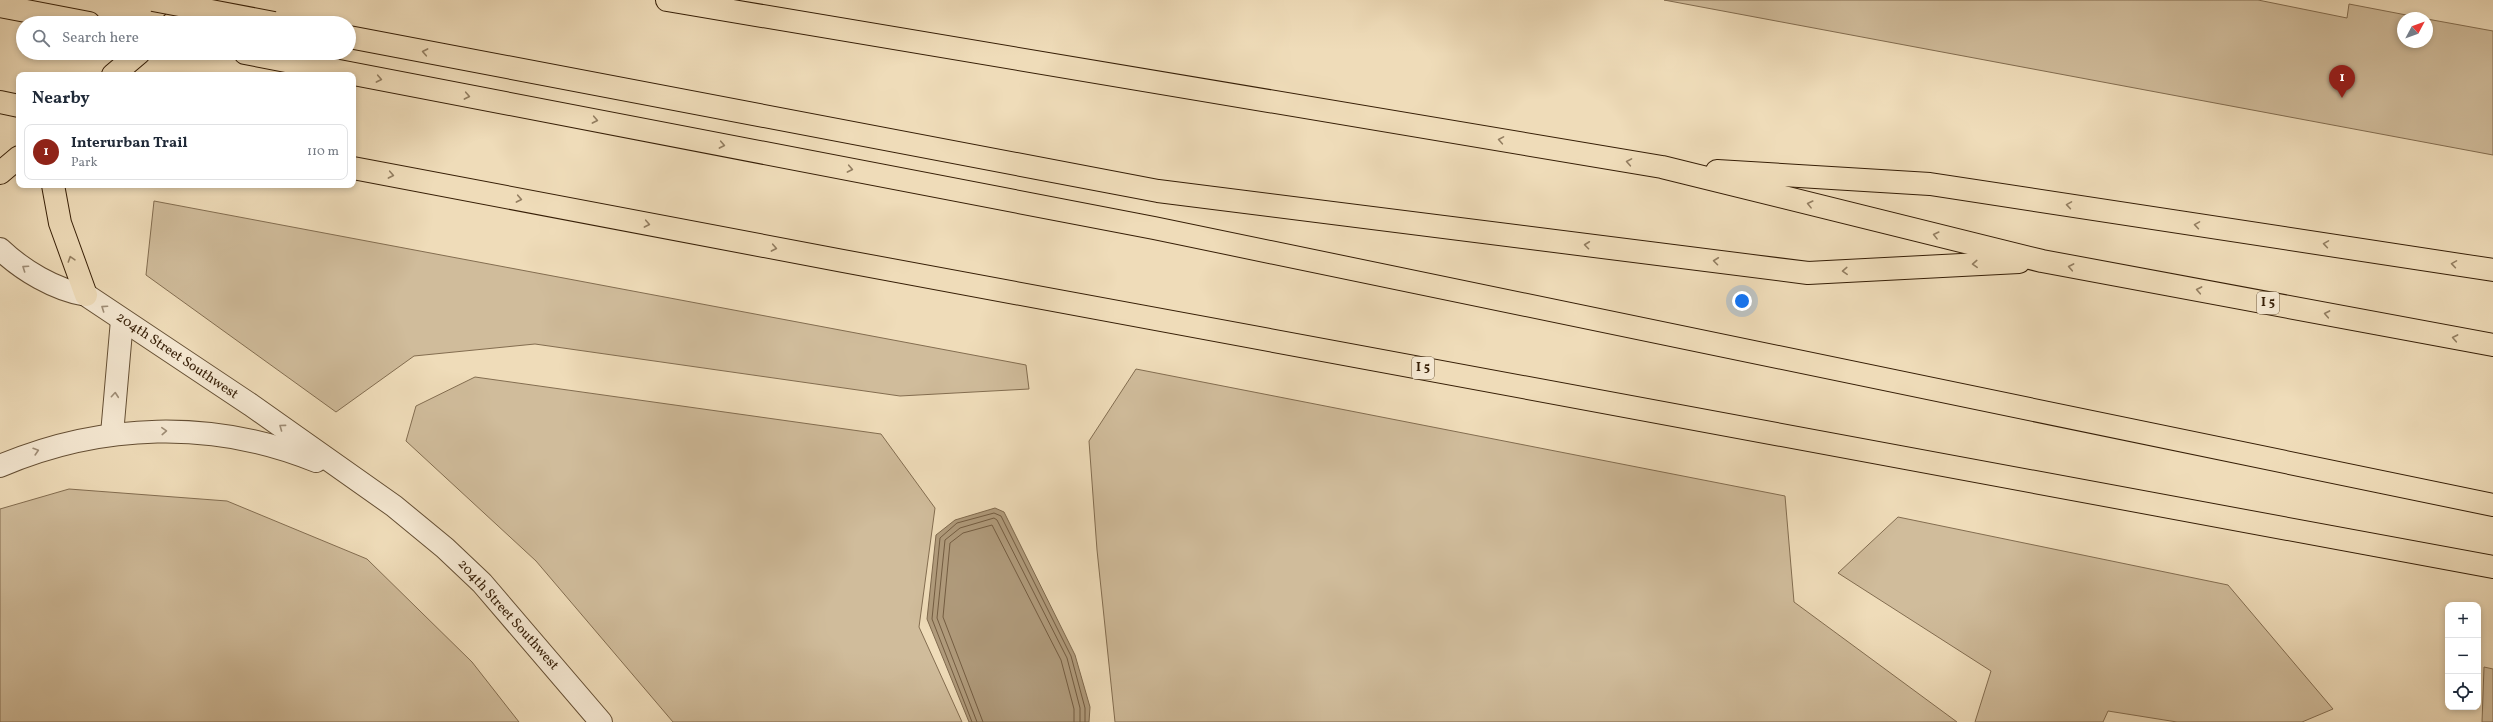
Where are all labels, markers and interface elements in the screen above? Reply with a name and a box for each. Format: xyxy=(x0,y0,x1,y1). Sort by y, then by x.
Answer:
north arrow xyxy=(2397,12,2433,48)
search box xyxy=(16,16,356,60)
icon: search xyxy=(30,27,52,49)
text: Search here xyxy=(62,28,139,49)
one-way arrow xyxy=(422,48,428,57)
pin: 1 xyxy=(2329,65,2355,98)
one-way arrow xyxy=(376,74,383,83)
text: Nearby xyxy=(32,87,90,110)
one-way arrow xyxy=(464,91,470,99)
one-way arrow xyxy=(592,116,598,124)
text: Interurban Trail xyxy=(71,133,188,154)
one-way arrow xyxy=(1498,136,1504,145)
one-way arrow xyxy=(719,140,726,149)
text: 1 xyxy=(43,143,49,161)
text: 110 m xyxy=(307,143,339,161)
text: Park xyxy=(71,154,98,172)
one-way arrow xyxy=(1626,158,1632,167)
one-way arrow xyxy=(847,165,853,173)
one-way arrow xyxy=(388,170,394,179)
one-way arrow xyxy=(516,195,522,203)
one-way arrow xyxy=(1807,200,1813,208)
one-way arrow xyxy=(2066,201,2072,210)
one-way arrow xyxy=(644,219,650,227)
one-way arrow xyxy=(2194,221,2201,229)
one-way arrow xyxy=(1933,231,1940,240)
one-way arrow xyxy=(2323,240,2329,249)
one-way arrow xyxy=(1584,241,1590,250)
one-way arrow xyxy=(771,243,778,252)
one-way arrow xyxy=(68,256,76,263)
one-way arrow xyxy=(1713,257,1719,266)
one-way arrow xyxy=(1972,260,1978,269)
one-way arrow xyxy=(2451,260,2458,269)
one-way arrow xyxy=(2068,263,2074,271)
one-way arrow xyxy=(22,266,29,273)
one-way arrow xyxy=(1842,266,1848,275)
one-way arrow xyxy=(2196,286,2202,295)
your location xyxy=(1732,291,1752,311)
road number: I 5 xyxy=(2257,292,2279,314)
one-way arrow xyxy=(101,305,108,312)
street label: 204th Street Southwest xyxy=(112,308,242,404)
one-way arrow xyxy=(2324,310,2330,319)
one-way arrow xyxy=(2452,334,2458,342)
road number: I 5 xyxy=(1412,357,1434,379)
one-way arrow xyxy=(111,392,120,398)
one-way arrow xyxy=(280,425,287,432)
one-way arrow xyxy=(161,426,167,435)
one-way arrow xyxy=(33,448,40,456)
street label: 204th Street Southwest xyxy=(453,555,563,675)
map controls xyxy=(2445,602,2481,710)
button: + xyxy=(2445,602,2481,638)
button: − xyxy=(2445,638,2481,674)
button: locate xyxy=(2445,674,2481,710)

